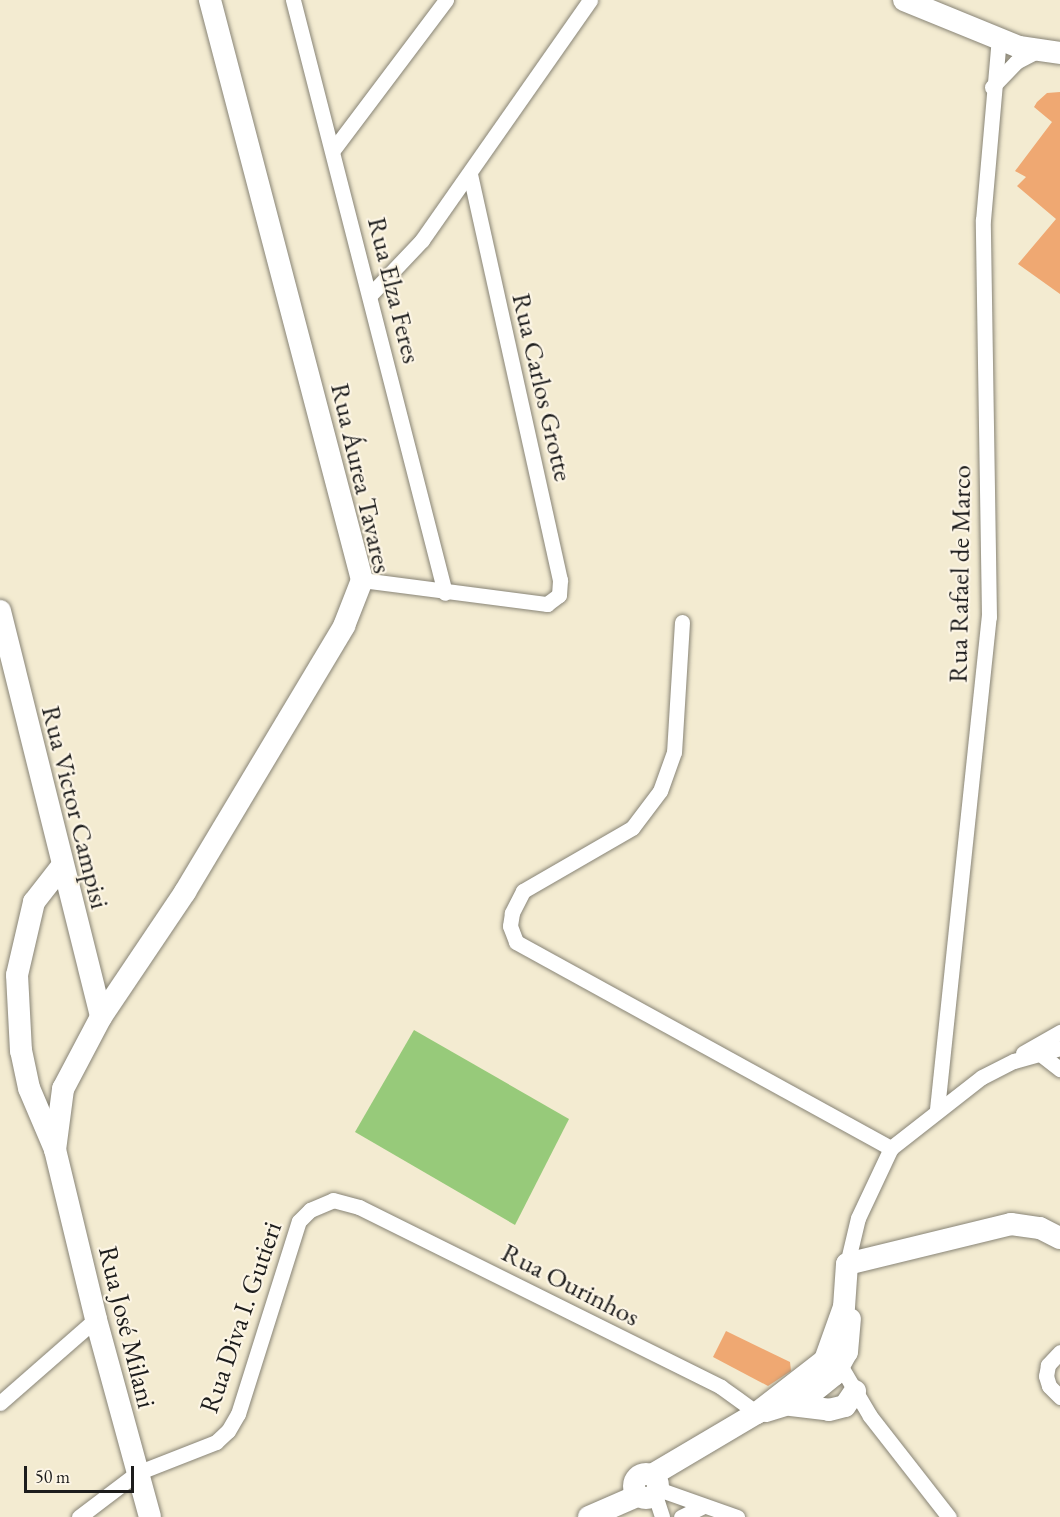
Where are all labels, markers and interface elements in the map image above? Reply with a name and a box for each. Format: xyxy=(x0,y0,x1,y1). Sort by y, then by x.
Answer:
street label: Rua Elza Feres xyxy=(361,214,429,366)
street label: Rua Carlos Grotte xyxy=(506,290,580,484)
street label: Rua Áurea Tavares xyxy=(324,380,400,576)
street label: Rua Rafael de Marco xyxy=(941,465,977,683)
street label: Rua Victor Campisi xyxy=(35,702,117,912)
street label: Rua Diva I. Gutieri xyxy=(192,1217,288,1417)
street label: Rua Ourinhos xyxy=(497,1235,645,1333)
street label: Rua José Milani xyxy=(92,1243,164,1411)
scale bar xyxy=(27,1454,136,1492)
text: 50 m xyxy=(35,1465,70,1488)

